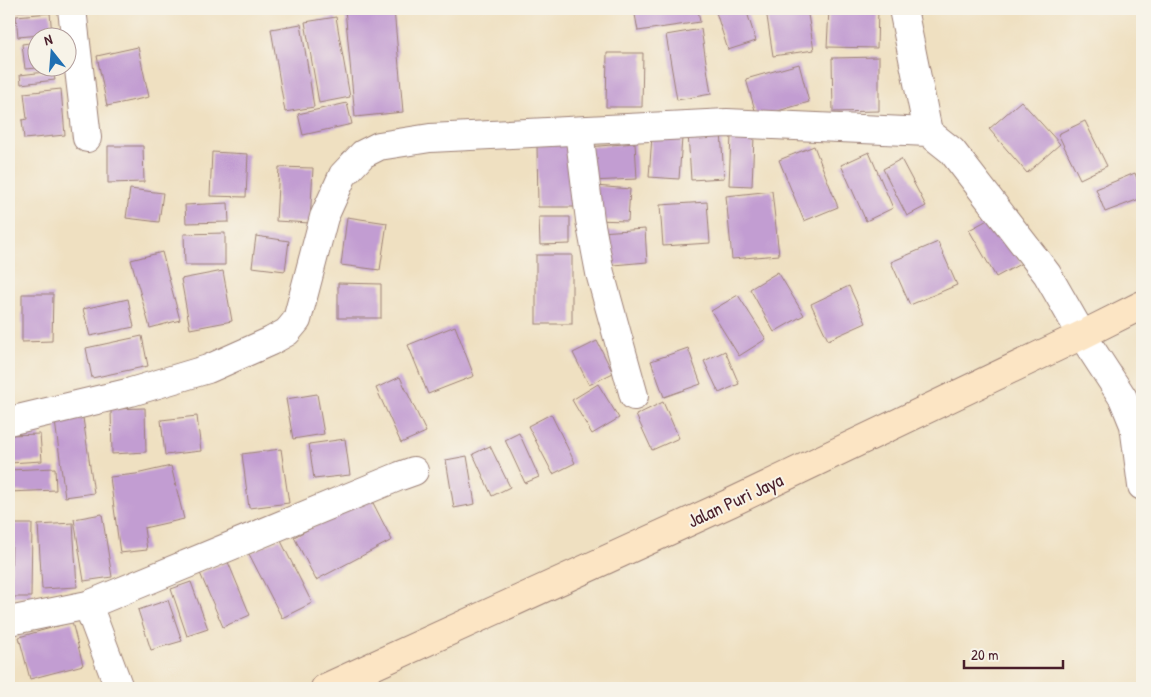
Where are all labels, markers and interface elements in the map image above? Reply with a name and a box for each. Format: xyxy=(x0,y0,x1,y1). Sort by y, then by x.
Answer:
north arrow xyxy=(28,28,78,78)
text: N xyxy=(42,29,55,49)
street label: Jalan Puri Jaya xyxy=(683,466,787,533)
scale bar xyxy=(964,637,1062,669)
text: 20 m xyxy=(971,644,998,665)

